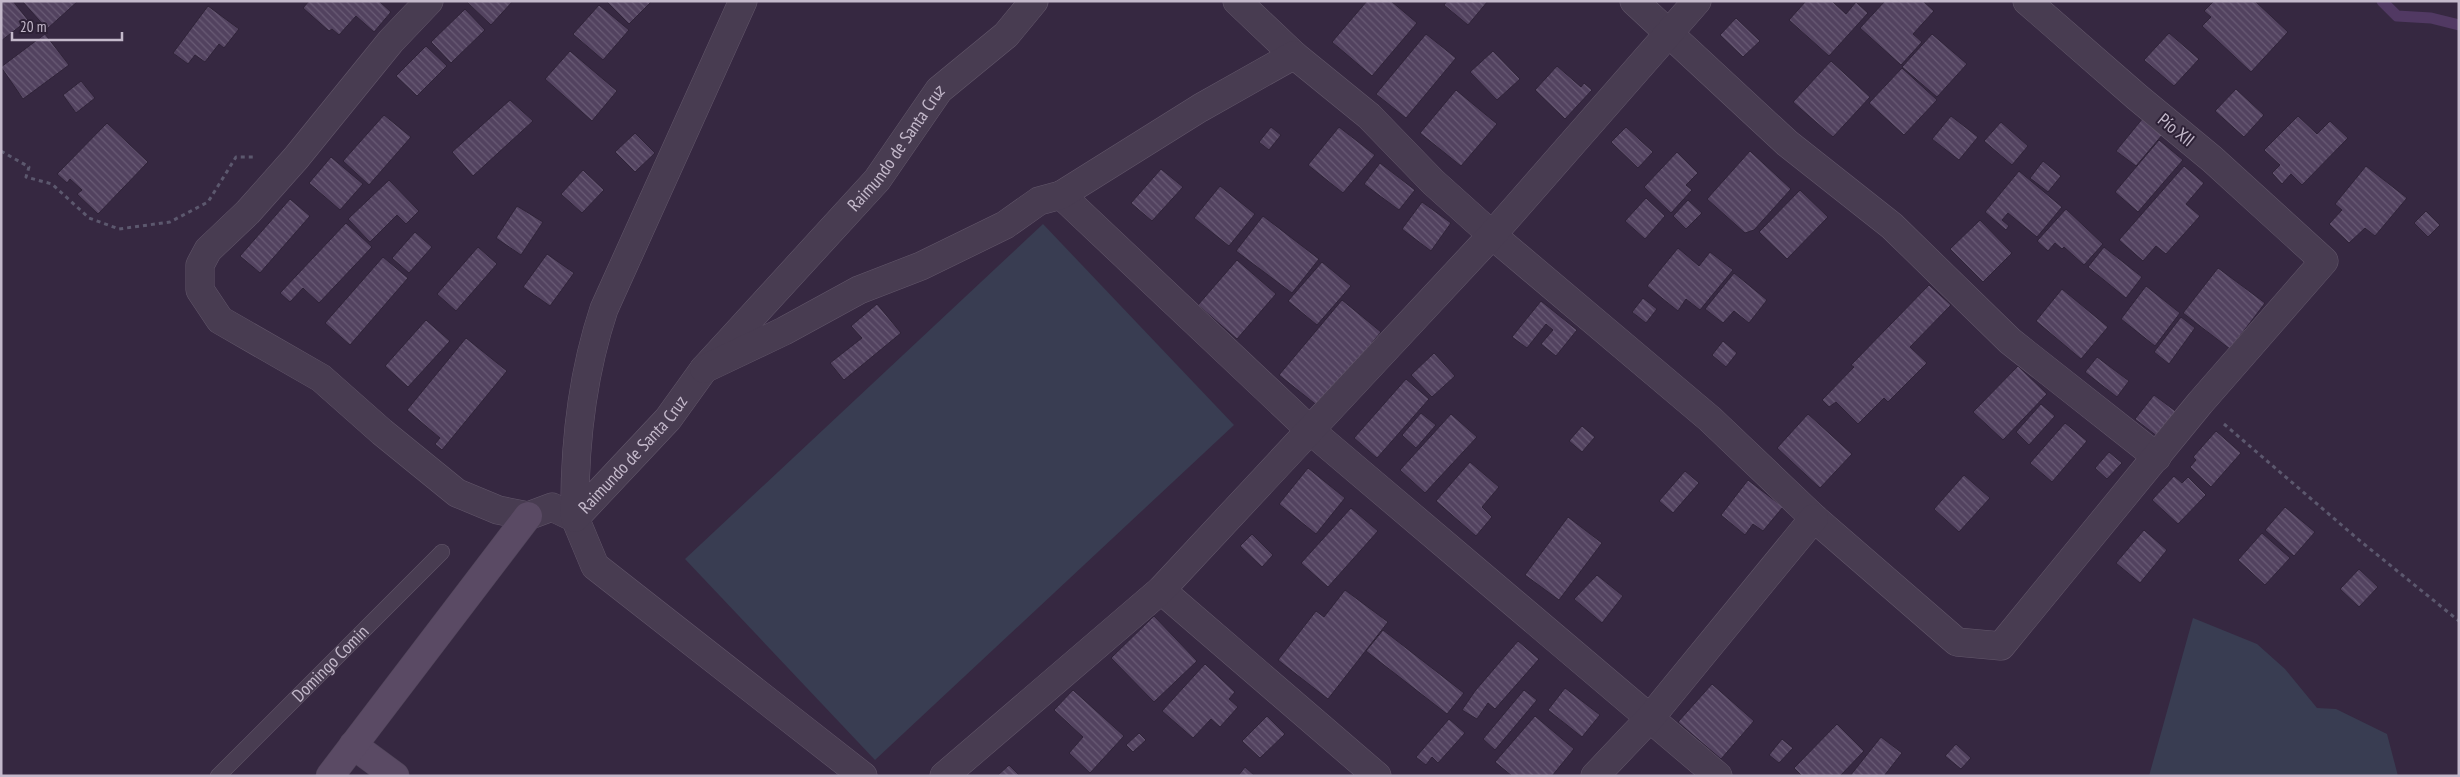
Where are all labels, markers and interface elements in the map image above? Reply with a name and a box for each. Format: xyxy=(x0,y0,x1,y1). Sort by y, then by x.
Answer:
scale bar xyxy=(12,10,122,42)
text: 20 m xyxy=(20,17,46,36)
street label: Raimundo de Santa Cruz xyxy=(842,78,949,216)
street label: Pío XII xyxy=(2153,108,2199,151)
street label: Raimundo de Santa Cruz xyxy=(573,391,692,518)
street label: Domingo Comin xyxy=(287,620,373,706)

